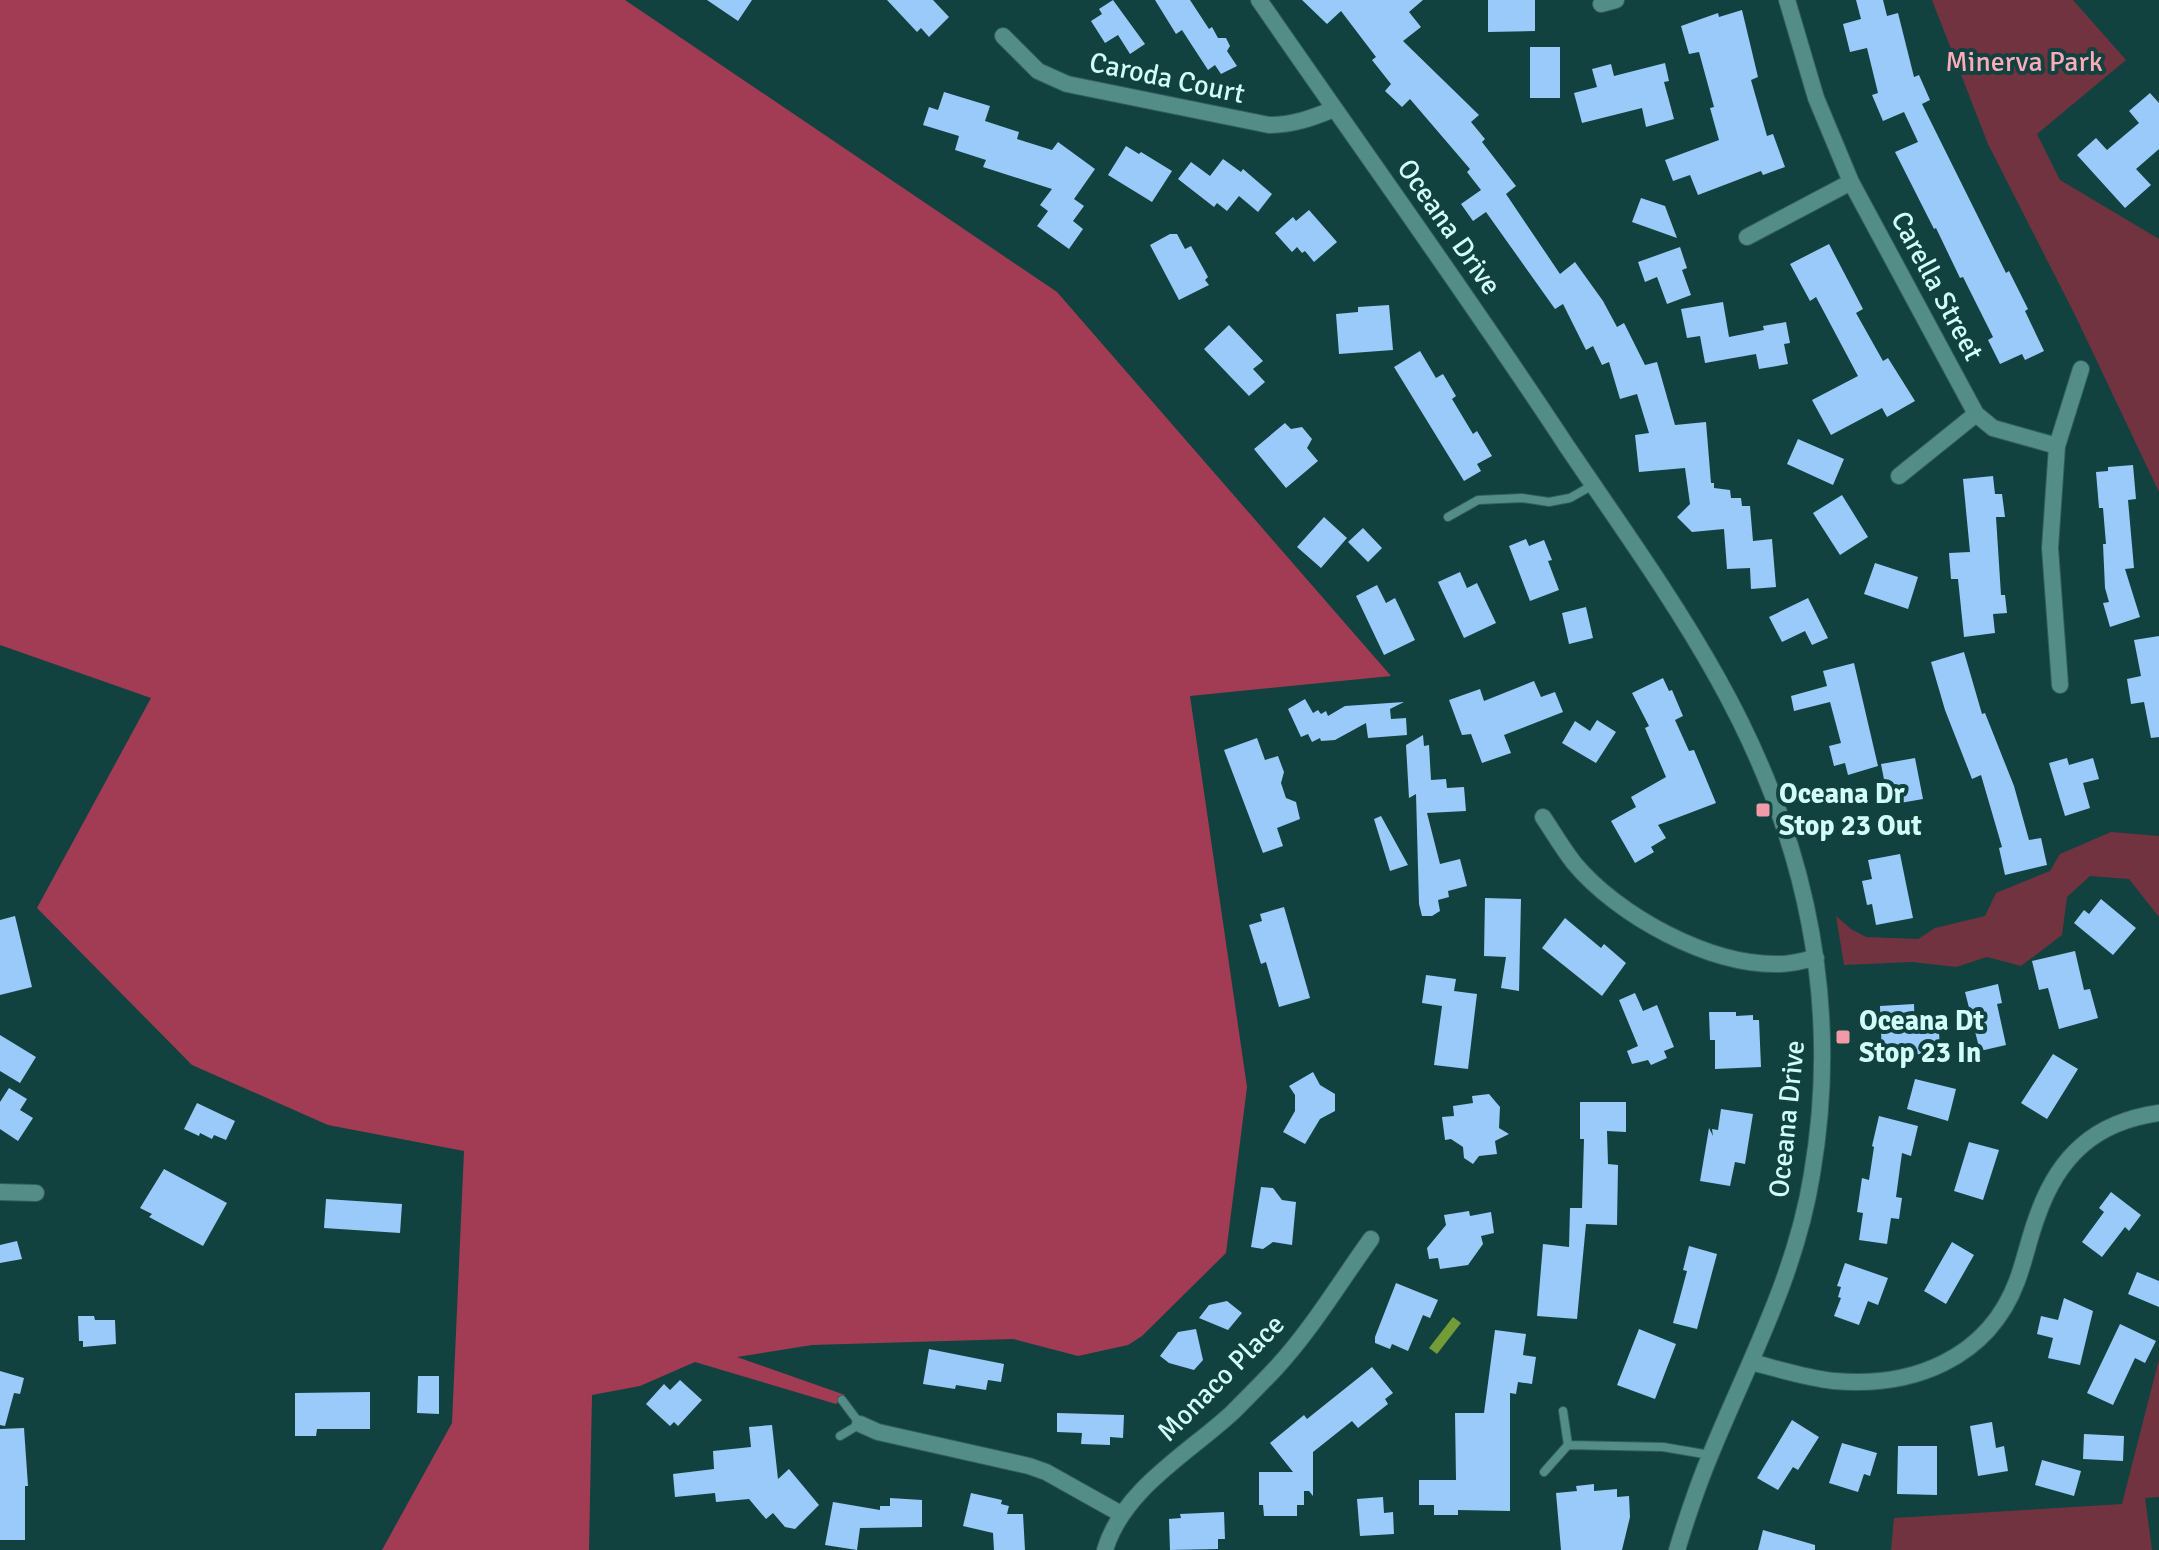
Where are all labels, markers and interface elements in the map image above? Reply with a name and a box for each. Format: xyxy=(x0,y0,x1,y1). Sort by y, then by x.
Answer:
street label: Caroda Court xyxy=(1086,45,1248,111)
park label: Minerva Park xyxy=(1945,45,2103,79)
street label: Oceana Drive xyxy=(1390,153,1508,301)
street label: Carella Street xyxy=(1883,206,1991,367)
place label: Oceana Dr Stop 23 Out xyxy=(1779,777,1922,843)
marker: Oceana Dr Stop 23 Out xyxy=(1754,801,1772,819)
place label: Oceana Dt Stop 23 In xyxy=(1859,1004,1985,1070)
marker: Oceana Dt Stop 23 In xyxy=(1834,1028,1852,1046)
street label: Oceana Drive xyxy=(1762,1039,1812,1199)
street label: Monaco Place xyxy=(1150,1307,1292,1449)

